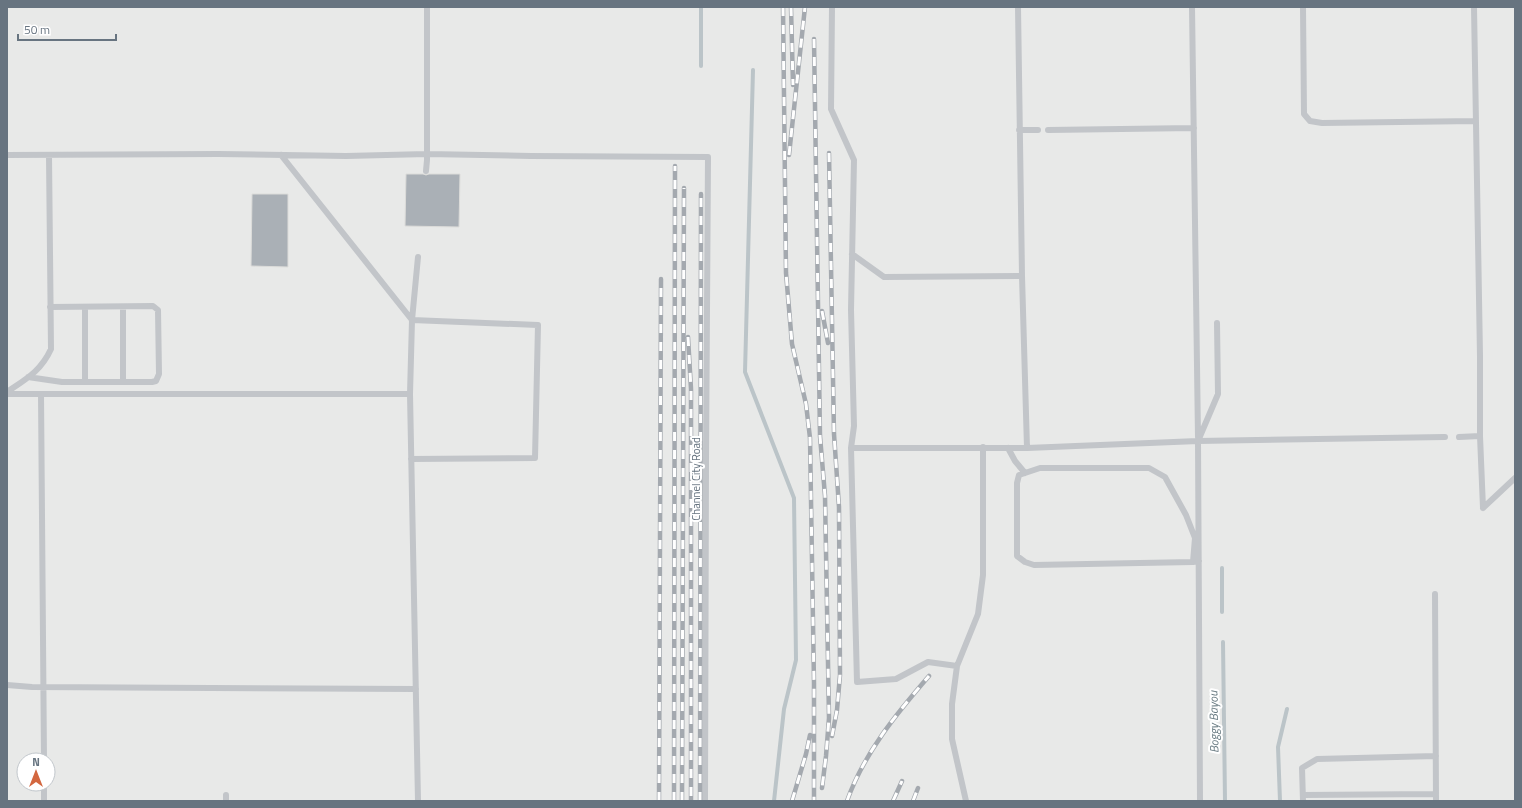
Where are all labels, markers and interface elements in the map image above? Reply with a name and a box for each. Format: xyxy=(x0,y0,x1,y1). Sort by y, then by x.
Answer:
scale bar xyxy=(18,16,116,42)
text: 50 m xyxy=(24,20,50,39)
street label: Channel City Road xyxy=(688,437,704,521)
water label: Boggy Bayou xyxy=(1203,690,1224,753)
north arrow xyxy=(16,752,56,792)
text: N xyxy=(32,754,40,770)

